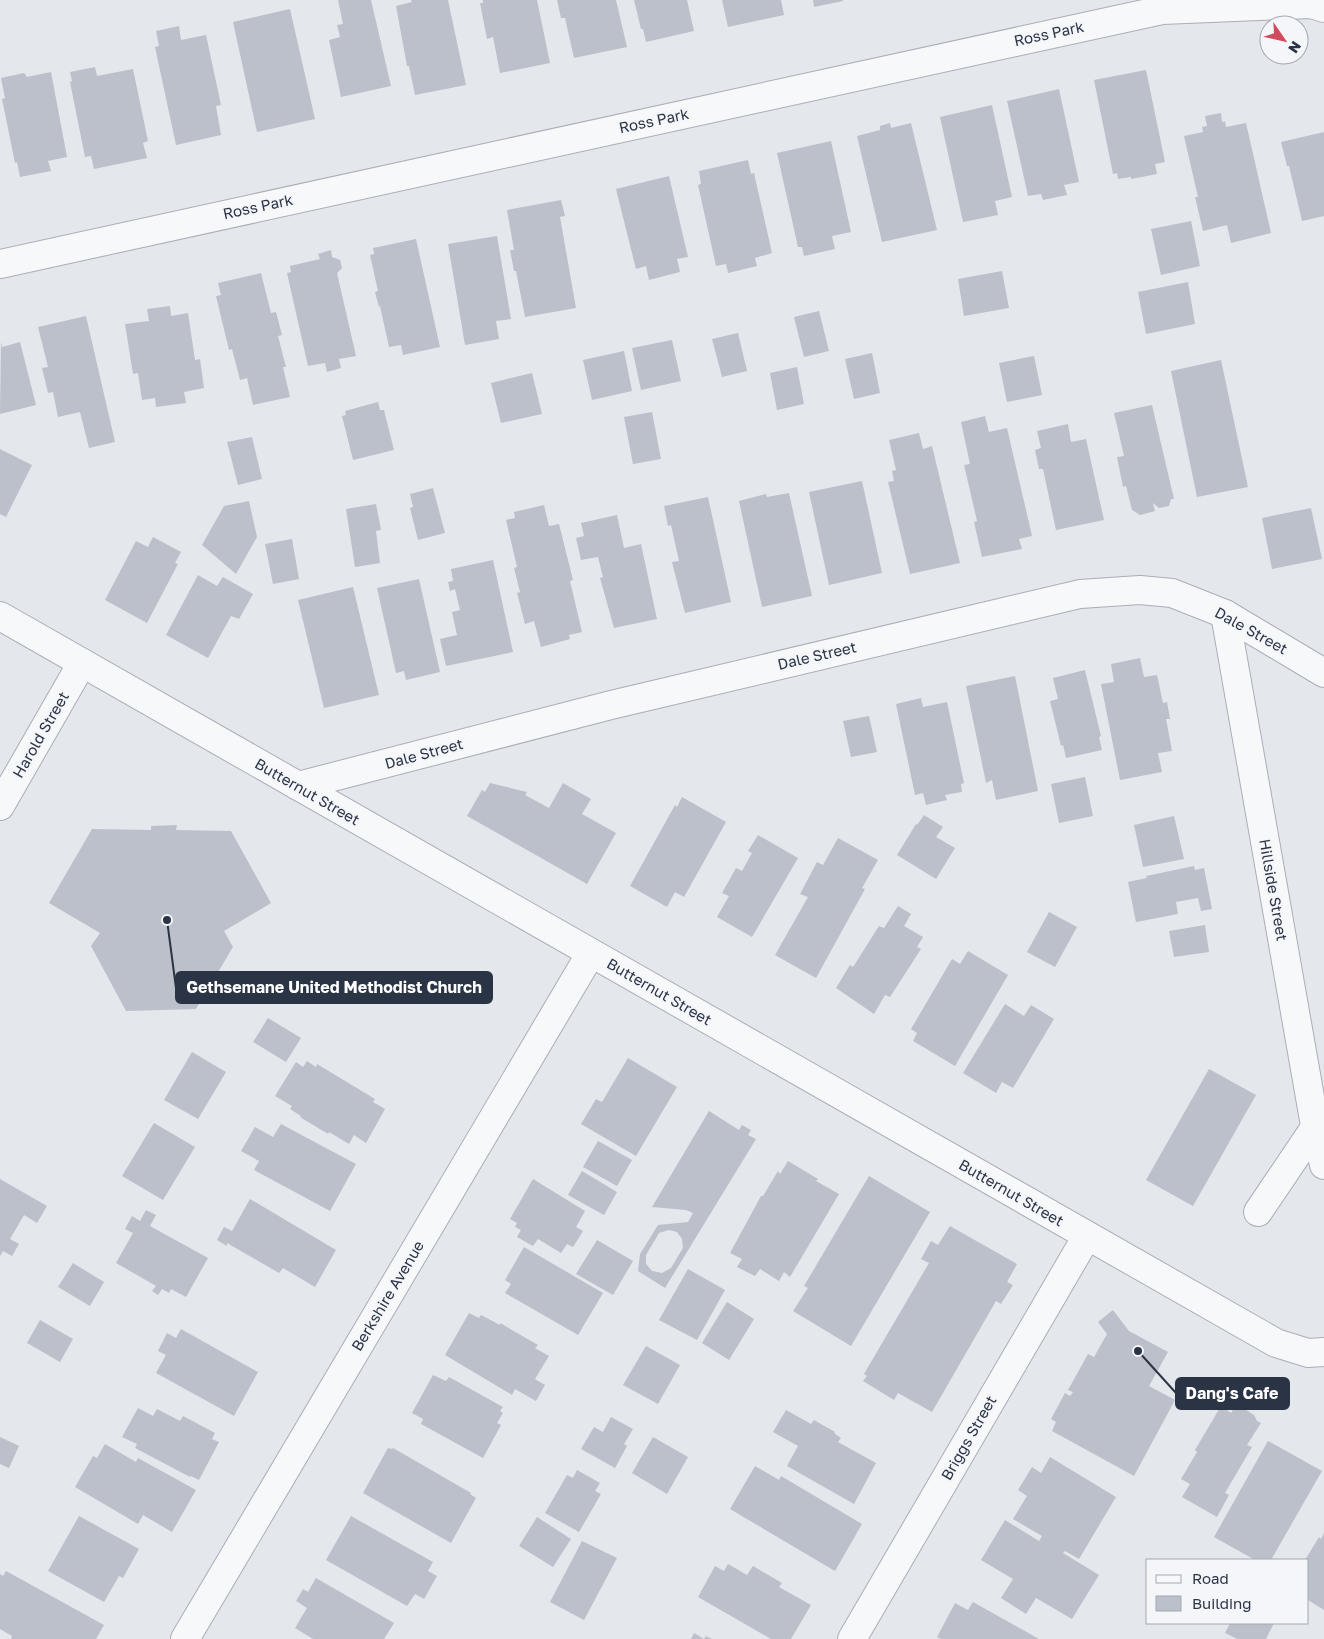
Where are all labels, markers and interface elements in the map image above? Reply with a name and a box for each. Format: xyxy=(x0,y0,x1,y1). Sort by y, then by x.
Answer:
north arrow xyxy=(1259,15,1309,65)
street label: Ross Park xyxy=(1012,17,1086,49)
text: N xyxy=(1285,38,1305,57)
street label: Ross Park xyxy=(617,104,691,136)
street label: Ross Park xyxy=(221,190,295,222)
street label: Dale Street xyxy=(1212,603,1291,658)
street label: Dale Street xyxy=(776,637,858,673)
street label: Harold Street xyxy=(8,688,72,781)
street label: Dale Street xyxy=(383,734,465,772)
street label: Butternut Street xyxy=(252,754,363,828)
street label: Hillside Street xyxy=(1256,838,1292,942)
street label: Butternut Street xyxy=(604,954,715,1028)
callout: Gethsemane United Methodist Church xyxy=(176,972,492,1003)
text: Gethsemane United Methodist Church xyxy=(186,977,482,997)
street label: Butternut Street xyxy=(956,1155,1067,1229)
street label: Berkshire Avenue xyxy=(347,1237,427,1354)
callout: Dang's Cafe xyxy=(1176,1378,1289,1409)
text: Dang's Cafe xyxy=(1186,1383,1278,1403)
street label: Briggs Street xyxy=(937,1392,1000,1483)
legend xyxy=(1146,1559,1309,1624)
text: Road xyxy=(1192,1569,1229,1587)
text: Building xyxy=(1192,1594,1252,1612)

